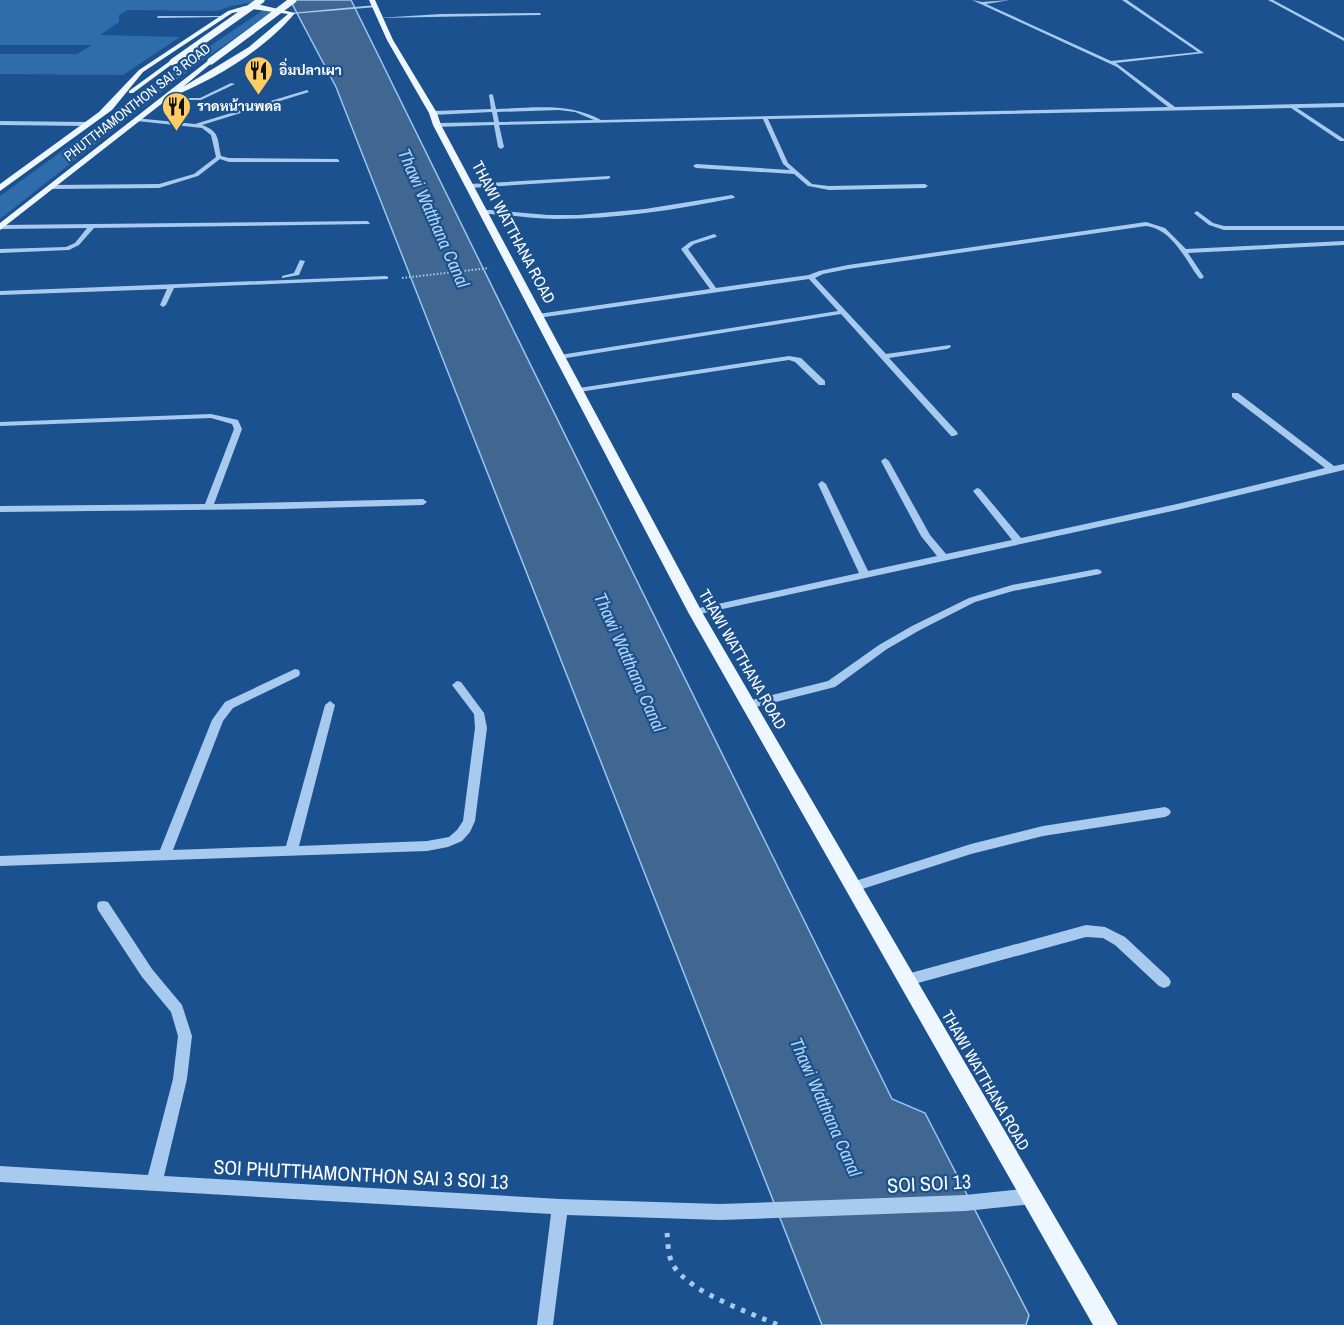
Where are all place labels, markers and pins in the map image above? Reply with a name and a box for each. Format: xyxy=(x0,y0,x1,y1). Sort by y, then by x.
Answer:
restaurant icon: อิ่มปลาเผา xyxy=(242,54,274,96)
place label: อิ่มปลาเผา xyxy=(279,58,342,79)
restaurant icon: ราดหน้านพดล xyxy=(160,90,192,132)
place label: ราดหน้านพดล xyxy=(197,97,281,115)

